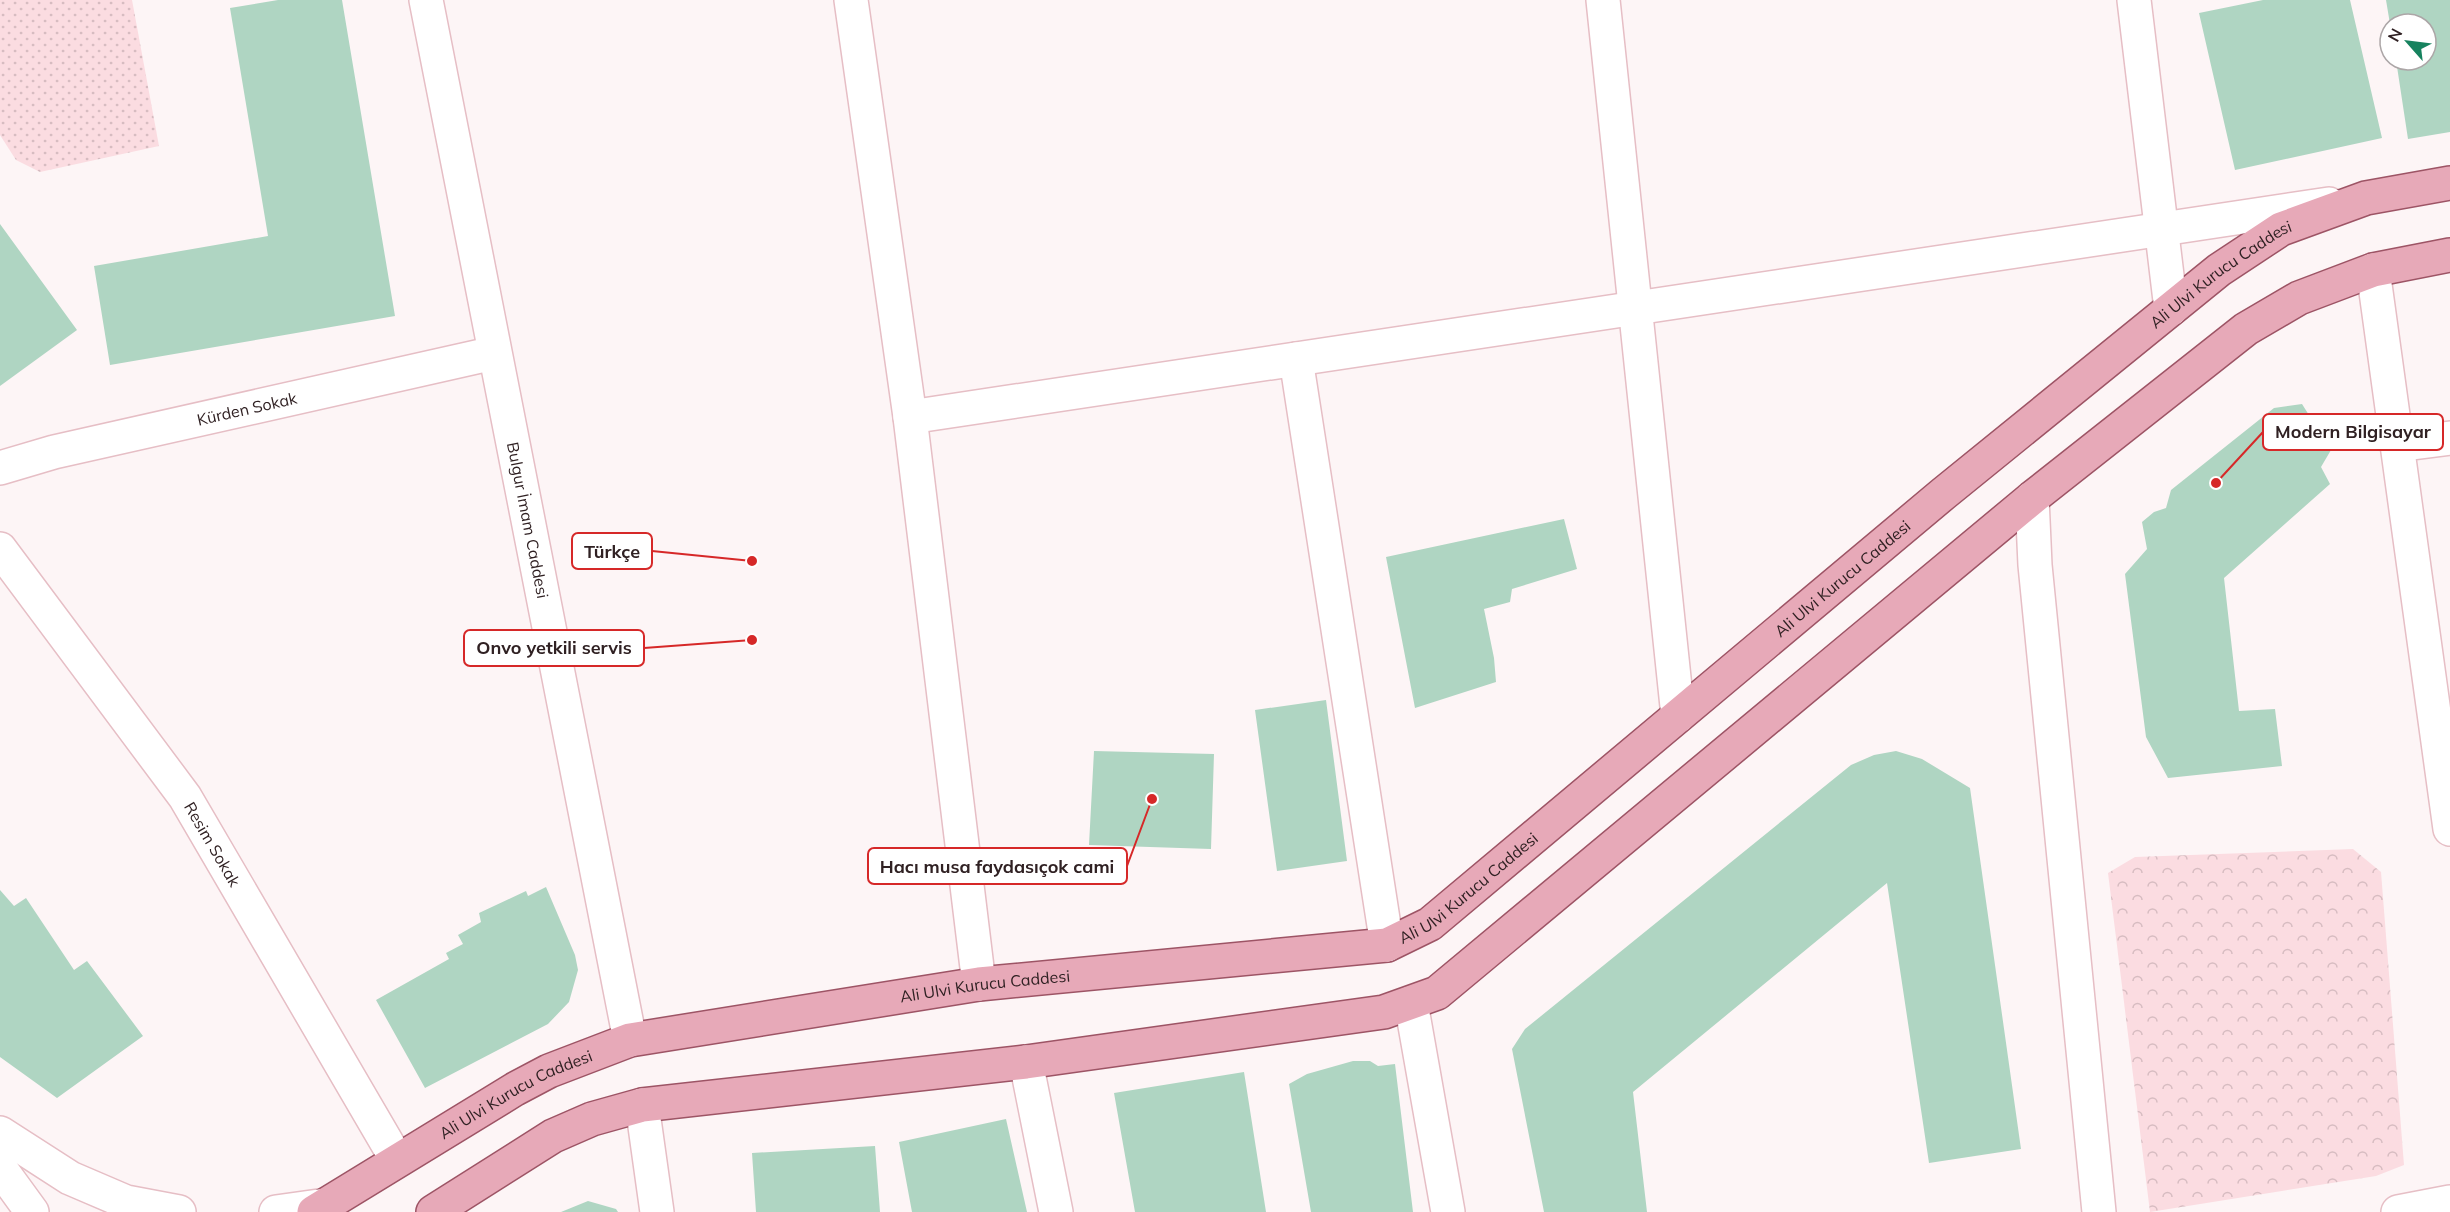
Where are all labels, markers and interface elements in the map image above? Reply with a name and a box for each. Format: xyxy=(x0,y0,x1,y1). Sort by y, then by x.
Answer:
north arrow xyxy=(2378,12,2438,72)
text: N xyxy=(2383,25,2406,45)
street label: Ali Ulvi Kurucu Caddesi xyxy=(2146,216,2294,332)
street label: Kürden Sokak xyxy=(195,387,300,430)
callout: Modern Bilgisayar xyxy=(2263,414,2443,450)
text: Modern Bilgisayar xyxy=(2275,420,2432,443)
street label: Bulgur İmam Caddesi xyxy=(503,440,553,600)
street label: Ali Ulvi Kurucu Caddesi xyxy=(1770,516,1914,641)
callout: Türkçe xyxy=(572,533,652,569)
text: Türkçe xyxy=(584,540,640,563)
callout: Onvo yetkili servis xyxy=(464,630,644,666)
text: Onvo yetkili servis xyxy=(476,636,632,659)
street label: Resim Sokak xyxy=(180,798,245,891)
street label: Ali Ulvi Kurucu Caddesi xyxy=(1395,828,1542,948)
callout: Hacı musa faydasıçok cami xyxy=(868,848,1127,884)
text: Hacı musa faydasıçok cami xyxy=(880,855,1114,878)
street label: Ali Ulvi Kurucu Caddesi xyxy=(899,965,1071,1007)
street label: Ali Ulvi Kurucu Caddesi xyxy=(435,1045,595,1143)

